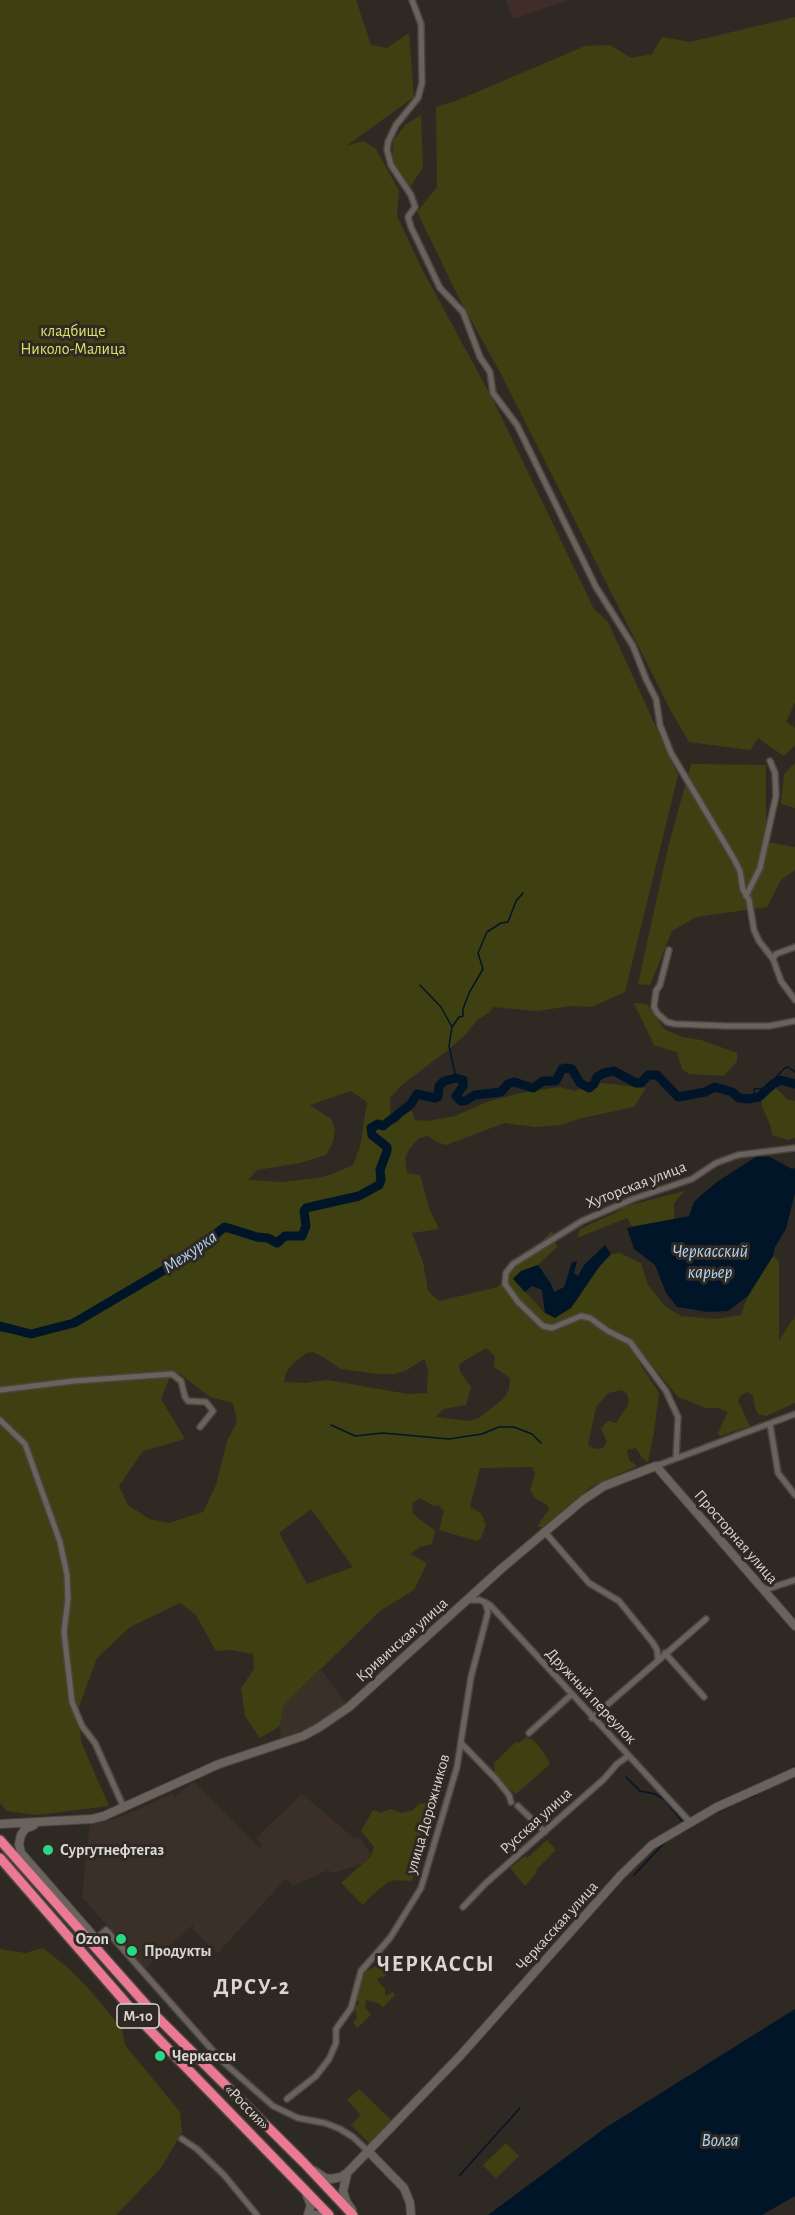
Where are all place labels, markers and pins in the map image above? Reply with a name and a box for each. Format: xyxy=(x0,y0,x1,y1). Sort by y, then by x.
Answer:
place label: Сургутнефтегаз xyxy=(60,1840,164,1860)
marker: Сургутнефтегаз xyxy=(41,1843,55,1857)
place label: Ozon xyxy=(76,1929,109,1949)
marker: Ozon xyxy=(114,1932,128,1946)
place label: Продукты xyxy=(144,1941,212,1961)
marker: Продукты xyxy=(125,1944,139,1958)
place label: Черкассы xyxy=(172,2046,236,2066)
marker: Черкассы xyxy=(153,2049,167,2063)

